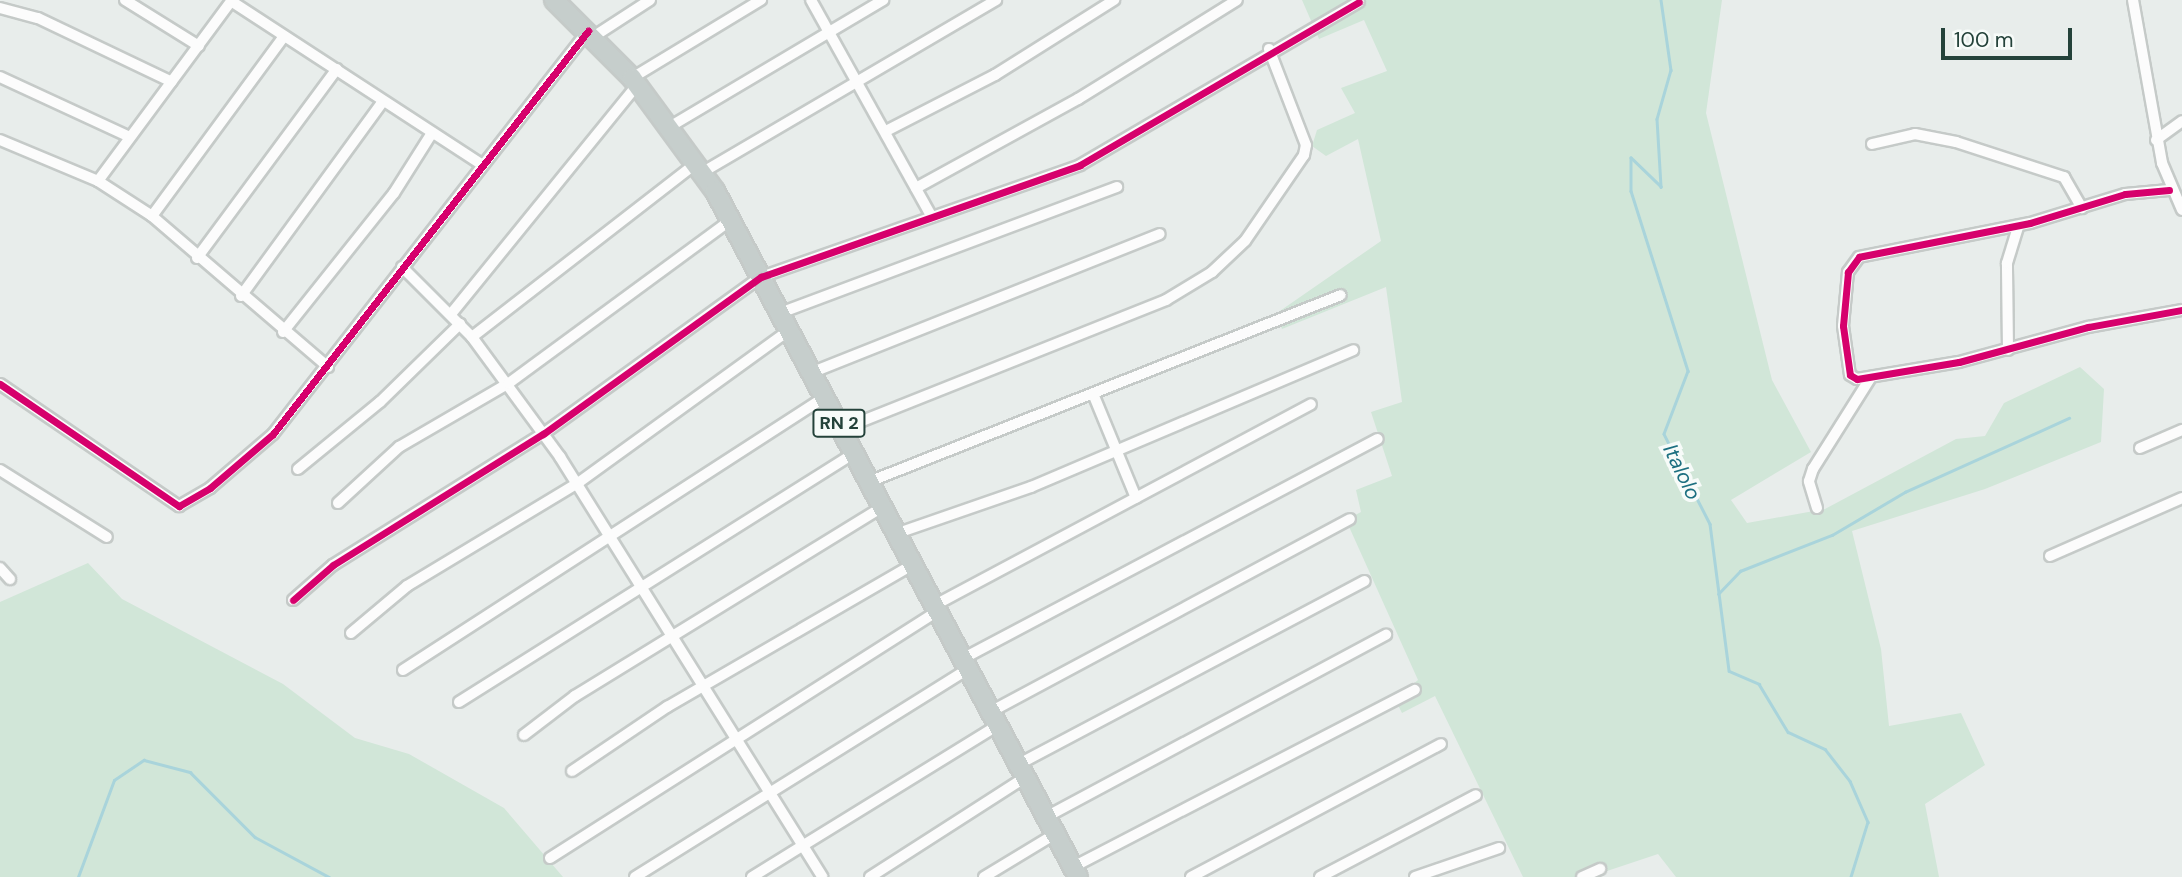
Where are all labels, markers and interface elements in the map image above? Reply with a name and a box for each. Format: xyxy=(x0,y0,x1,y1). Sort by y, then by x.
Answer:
scale bar xyxy=(1944,14,2075,58)
text: 100 m xyxy=(1954,26,2014,54)
road number: RN 2 xyxy=(811,408,867,438)
water label: Italolo xyxy=(1658,440,1706,504)

